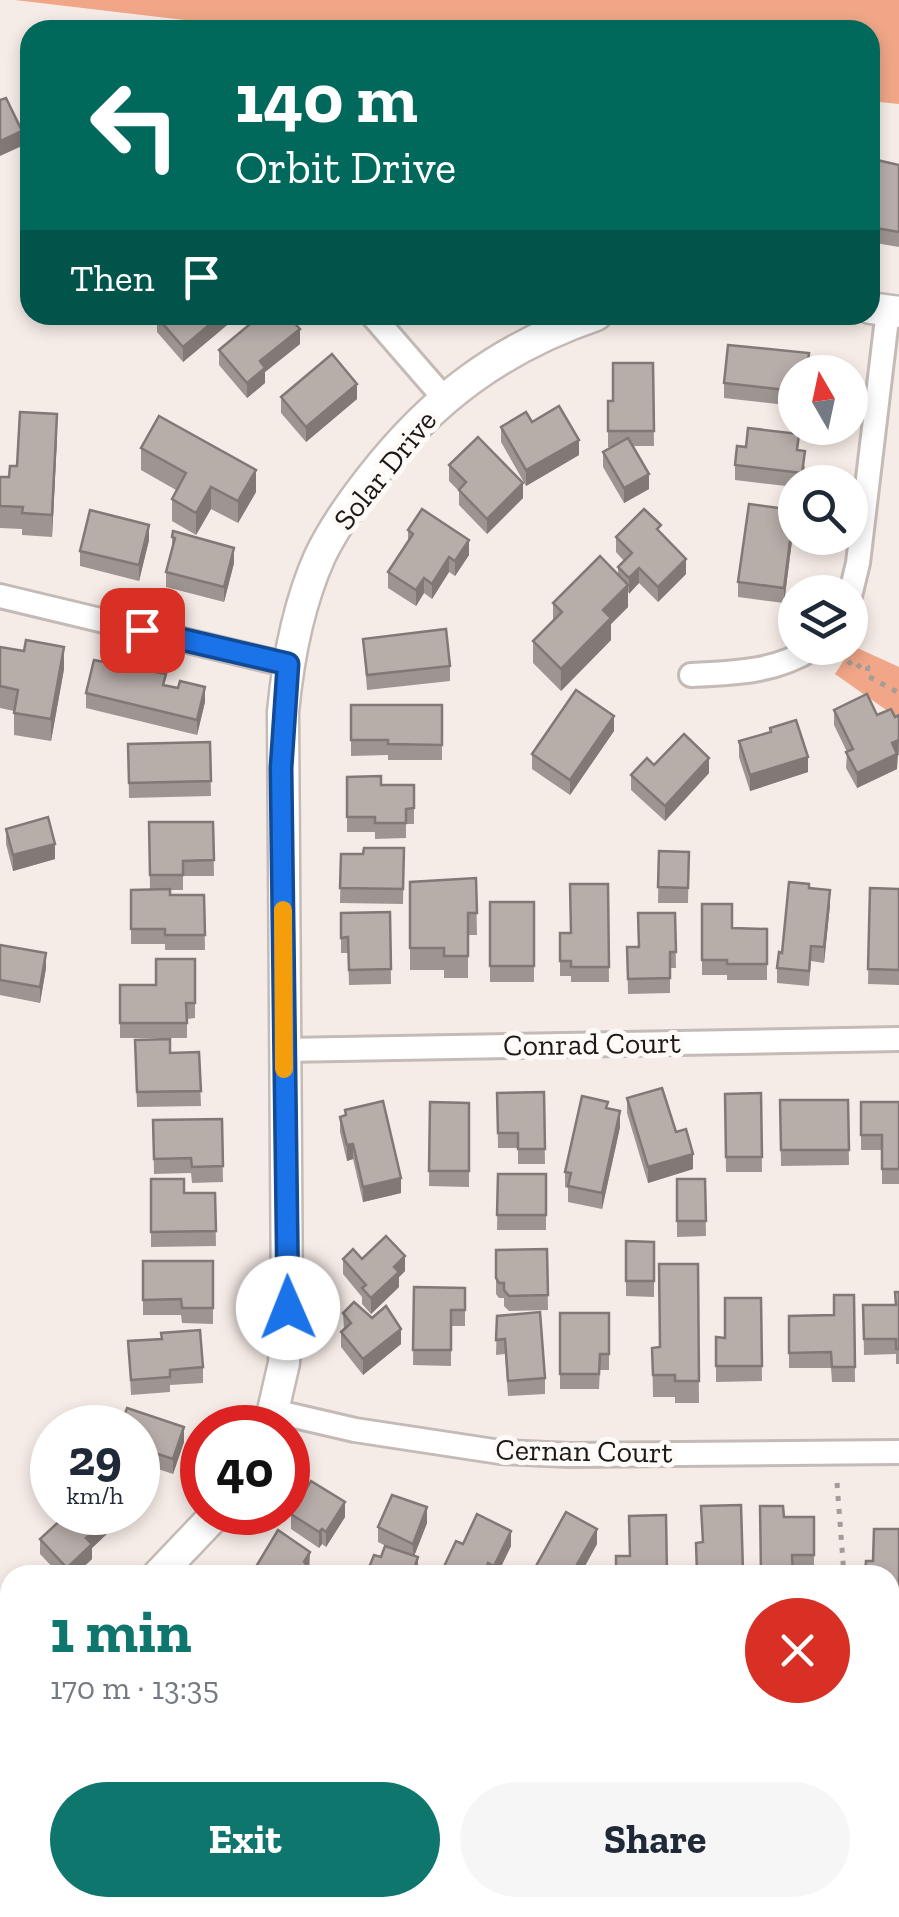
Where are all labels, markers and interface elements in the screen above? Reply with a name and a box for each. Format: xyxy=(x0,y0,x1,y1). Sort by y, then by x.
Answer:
text: 140 m xyxy=(235,56,418,140)
icon: left xyxy=(70,60,200,190)
text: Orbit Drive xyxy=(235,141,456,195)
icon: arrive xyxy=(174,250,229,305)
text: Then xyxy=(70,255,154,301)
north arrow xyxy=(778,355,868,445)
map controls xyxy=(778,355,868,665)
street label: Solar Drive xyxy=(326,403,444,537)
button: search xyxy=(778,465,868,555)
button: layers xyxy=(778,575,868,665)
pin xyxy=(100,588,185,673)
icon: arrive xyxy=(115,603,170,658)
street label: Conrad Court xyxy=(503,1024,681,1064)
position arrow xyxy=(236,1256,340,1360)
speed limit sign: 40 xyxy=(180,1405,310,1535)
text: 29 xyxy=(68,1428,122,1488)
street label: Cernan Court xyxy=(495,1431,673,1471)
text: km/h xyxy=(66,1480,124,1510)
text: 1 min xyxy=(50,1595,192,1667)
button: close xyxy=(745,1598,850,1703)
text: 170 m · 13:35 xyxy=(50,1669,219,1707)
button: Exit xyxy=(50,1782,440,1897)
button: Share xyxy=(460,1782,850,1897)

